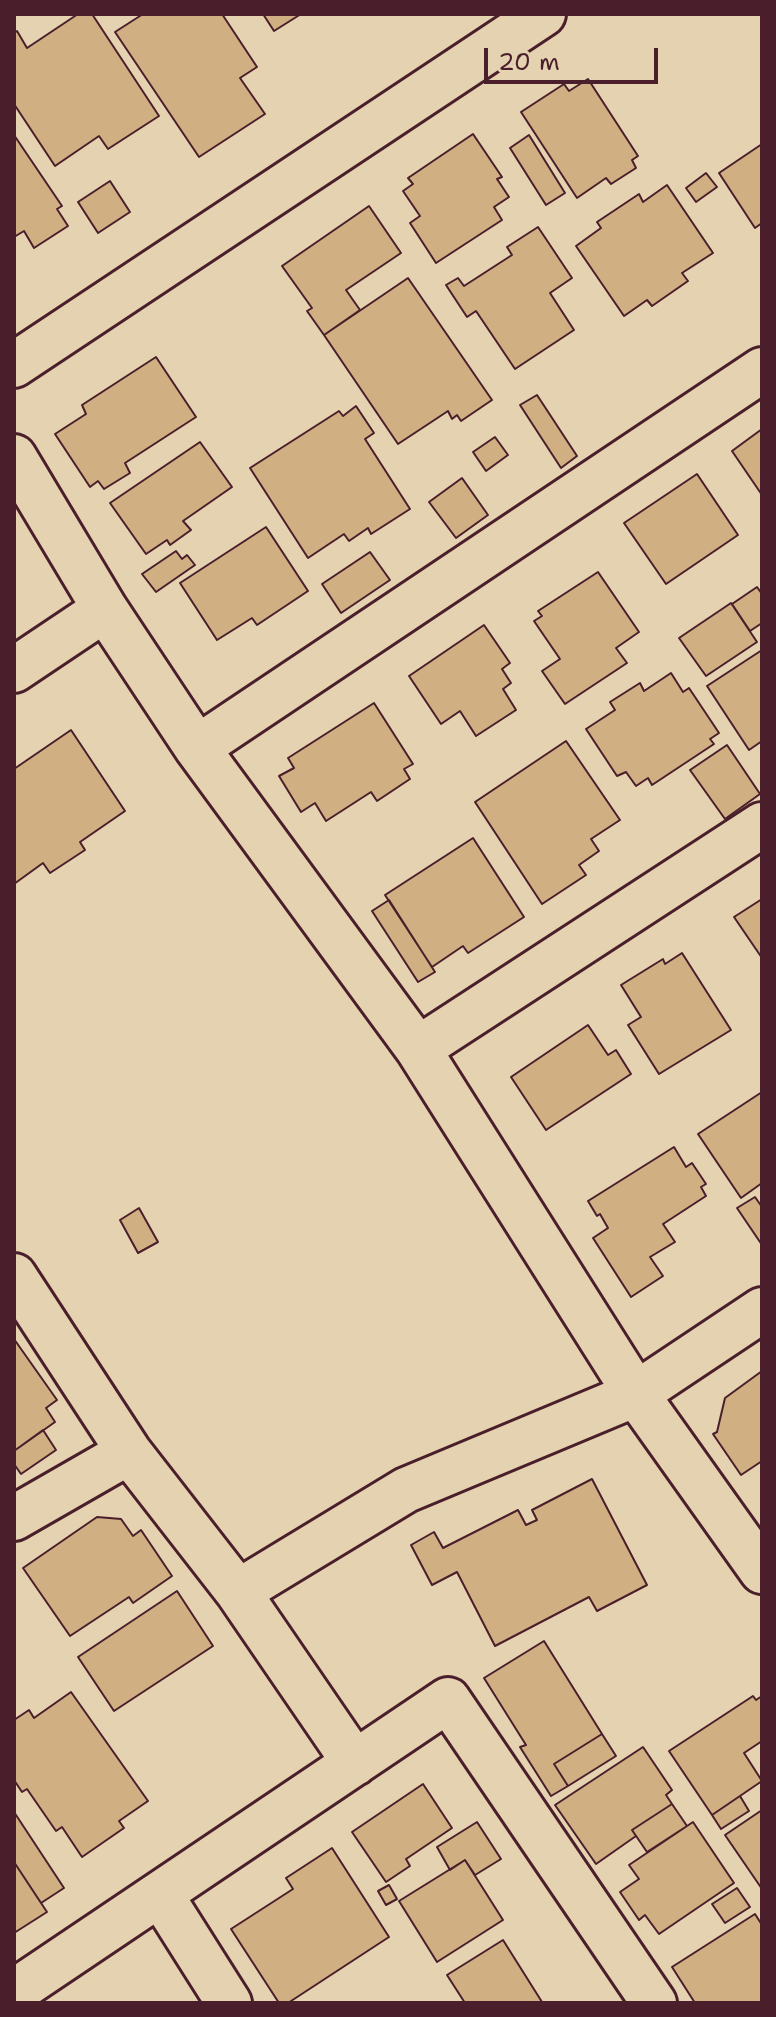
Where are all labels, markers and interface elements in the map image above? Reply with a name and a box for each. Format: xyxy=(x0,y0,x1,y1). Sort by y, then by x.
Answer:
scale bar xyxy=(488,32,662,82)
text: 20 m xyxy=(498,46,560,78)

